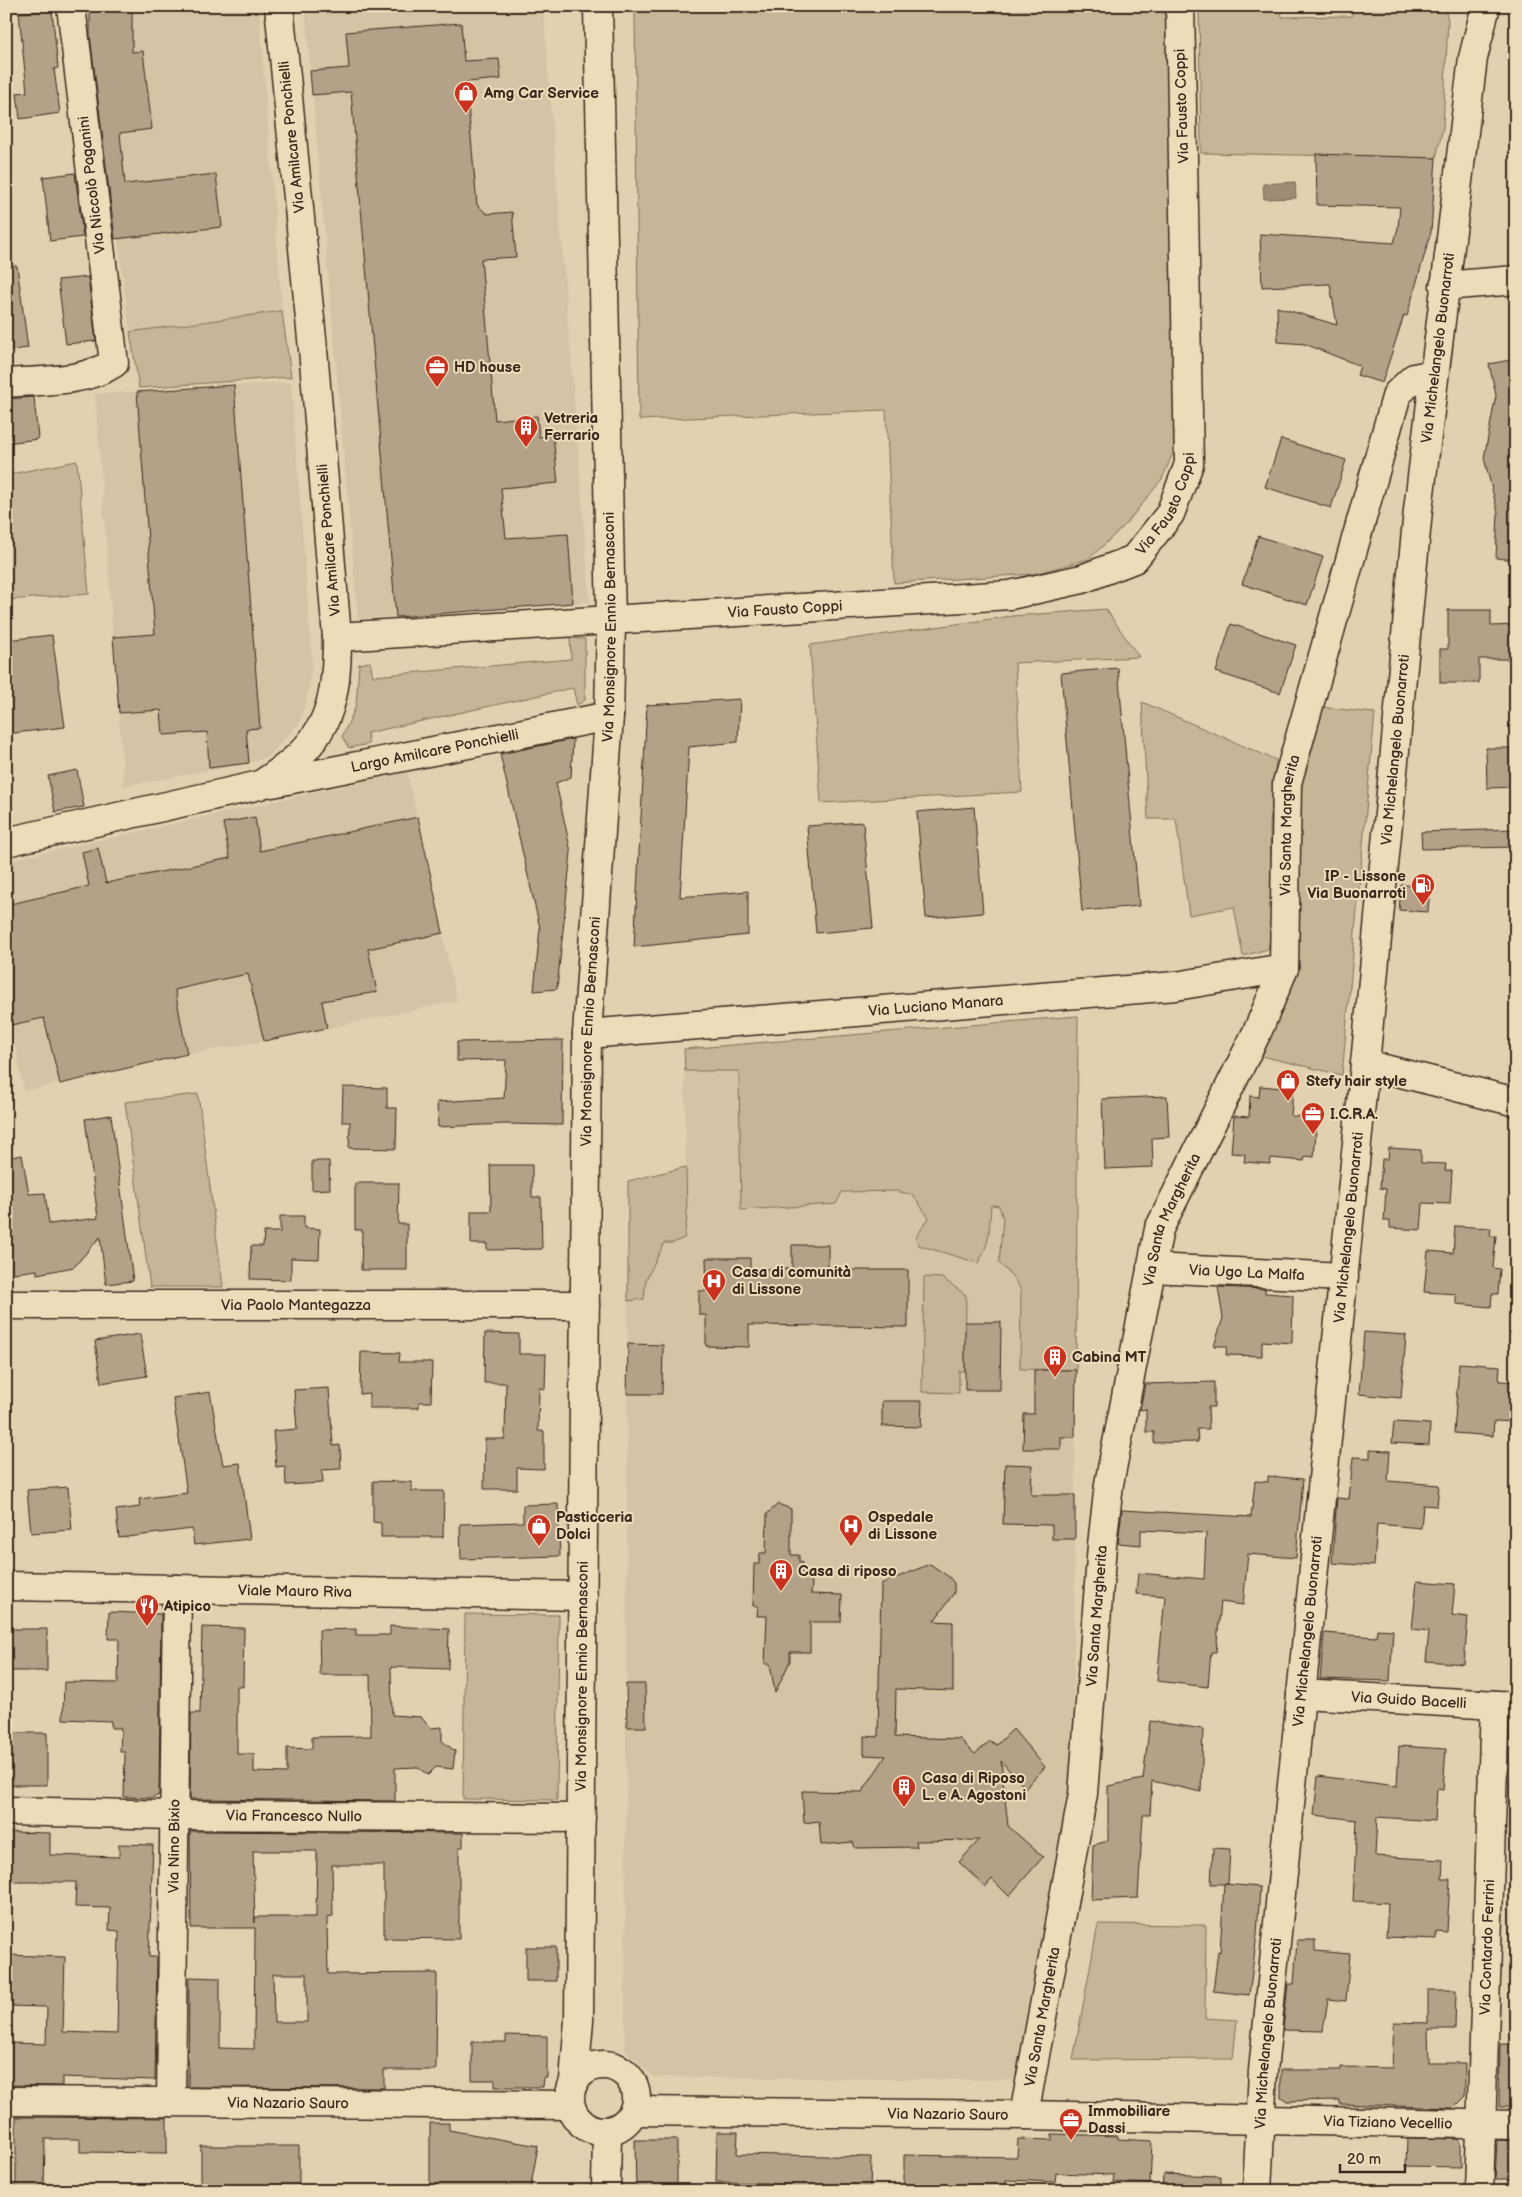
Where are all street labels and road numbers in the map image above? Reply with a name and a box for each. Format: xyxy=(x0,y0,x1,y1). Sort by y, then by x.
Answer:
street label: Via Fausto Coppi xyxy=(1171,48,1193,164)
street label: Via Amilcare Ponchielli xyxy=(275,60,309,214)
street label: Via Niccolò Paganini xyxy=(74,115,110,255)
street label: Via Michelangelo Buonarroti xyxy=(1417,252,1459,444)
street label: Via Fausto Coppi xyxy=(1131,452,1199,559)
street label: Via Amilcare Ponchielli xyxy=(313,463,345,617)
street label: Via Monsignore Ennio Bernasconi xyxy=(598,512,621,743)
street label: Via Fausto Coppi xyxy=(727,596,843,622)
street label: Via Michelangelo Buonarroti xyxy=(1376,653,1414,846)
street label: Largo Amilcare Ponchielli xyxy=(349,725,520,777)
street label: Via Santa Margherita xyxy=(1276,752,1304,896)
street label: Via Monsignore Ennio Bernasconi xyxy=(577,916,605,1147)
street label: Via Luciano Manara xyxy=(868,991,1004,1021)
street label: Via Michelangelo Buonarroti xyxy=(1329,1131,1368,1324)
street label: Via Santa Margherita xyxy=(1138,1150,1205,1288)
street label: Via Ugo La Malfa xyxy=(1189,1260,1305,1285)
street label: Via Paolo Mantegazza xyxy=(221,1296,371,1315)
street label: Via Michelangelo Buonarroti xyxy=(1288,1535,1327,1728)
street label: Via Santa Margherita xyxy=(1082,1544,1111,1687)
street label: Via Monsignore Ennio Bernasconi xyxy=(571,1561,592,1792)
street label: Viale Mauro Riva xyxy=(238,1581,352,1601)
street label: Via Guido Bacelli xyxy=(1351,1687,1467,1713)
street label: Via Nino Bixio xyxy=(164,1799,184,1893)
street label: Via Francesco Nullo xyxy=(226,1806,362,1826)
street label: Via Contardo Ferrini xyxy=(1475,1879,1499,2015)
street label: Via Michelangelo Buonarroti xyxy=(1251,1937,1286,2129)
street label: Via Santa Margherita xyxy=(1020,1945,1064,2088)
street label: Via Nazario Sauro xyxy=(227,2093,349,2113)
street label: Via Nazario Sauro xyxy=(887,2104,1009,2124)
street label: Via Tiziano Vecellio xyxy=(1323,2112,1453,2133)

